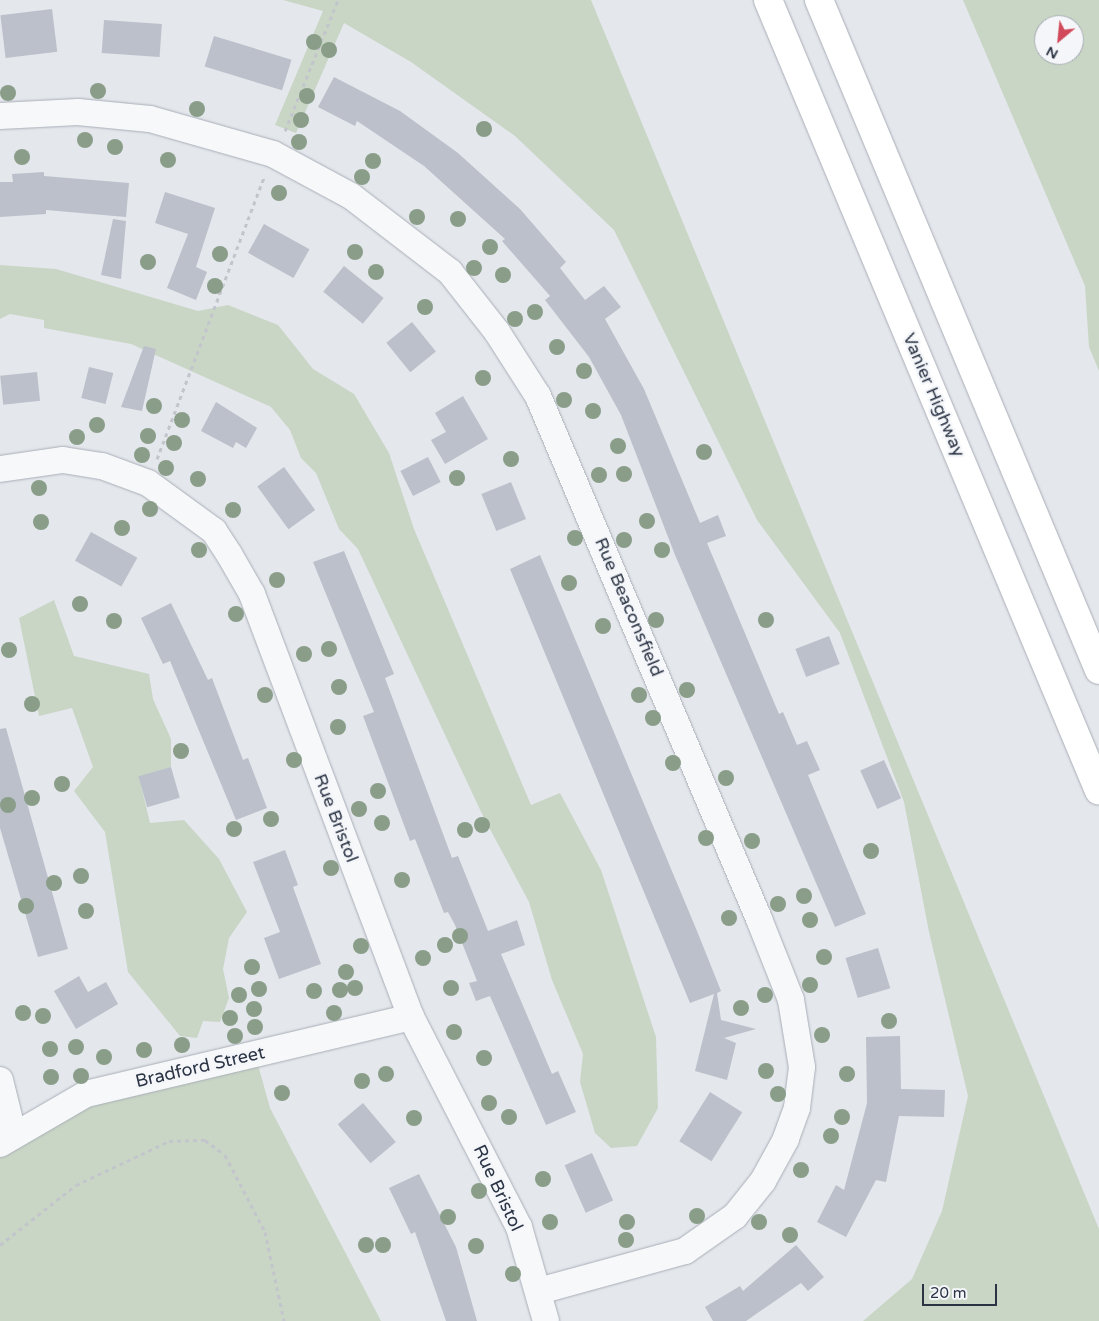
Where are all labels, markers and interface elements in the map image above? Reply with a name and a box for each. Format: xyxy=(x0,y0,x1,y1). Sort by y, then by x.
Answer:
north arrow xyxy=(1034,15,1084,65)
text: N xyxy=(1043,43,1061,63)
street label: Vanier Highway xyxy=(898,330,970,460)
street label: Rue Beaconsfield xyxy=(590,534,668,680)
street label: Rue Bristol xyxy=(309,771,363,865)
street label: Bradford Street xyxy=(133,1042,267,1092)
street label: Rue Bristol xyxy=(469,1141,527,1235)
scale bar xyxy=(924,1274,999,1306)
text: 20 m xyxy=(930,1284,967,1302)

